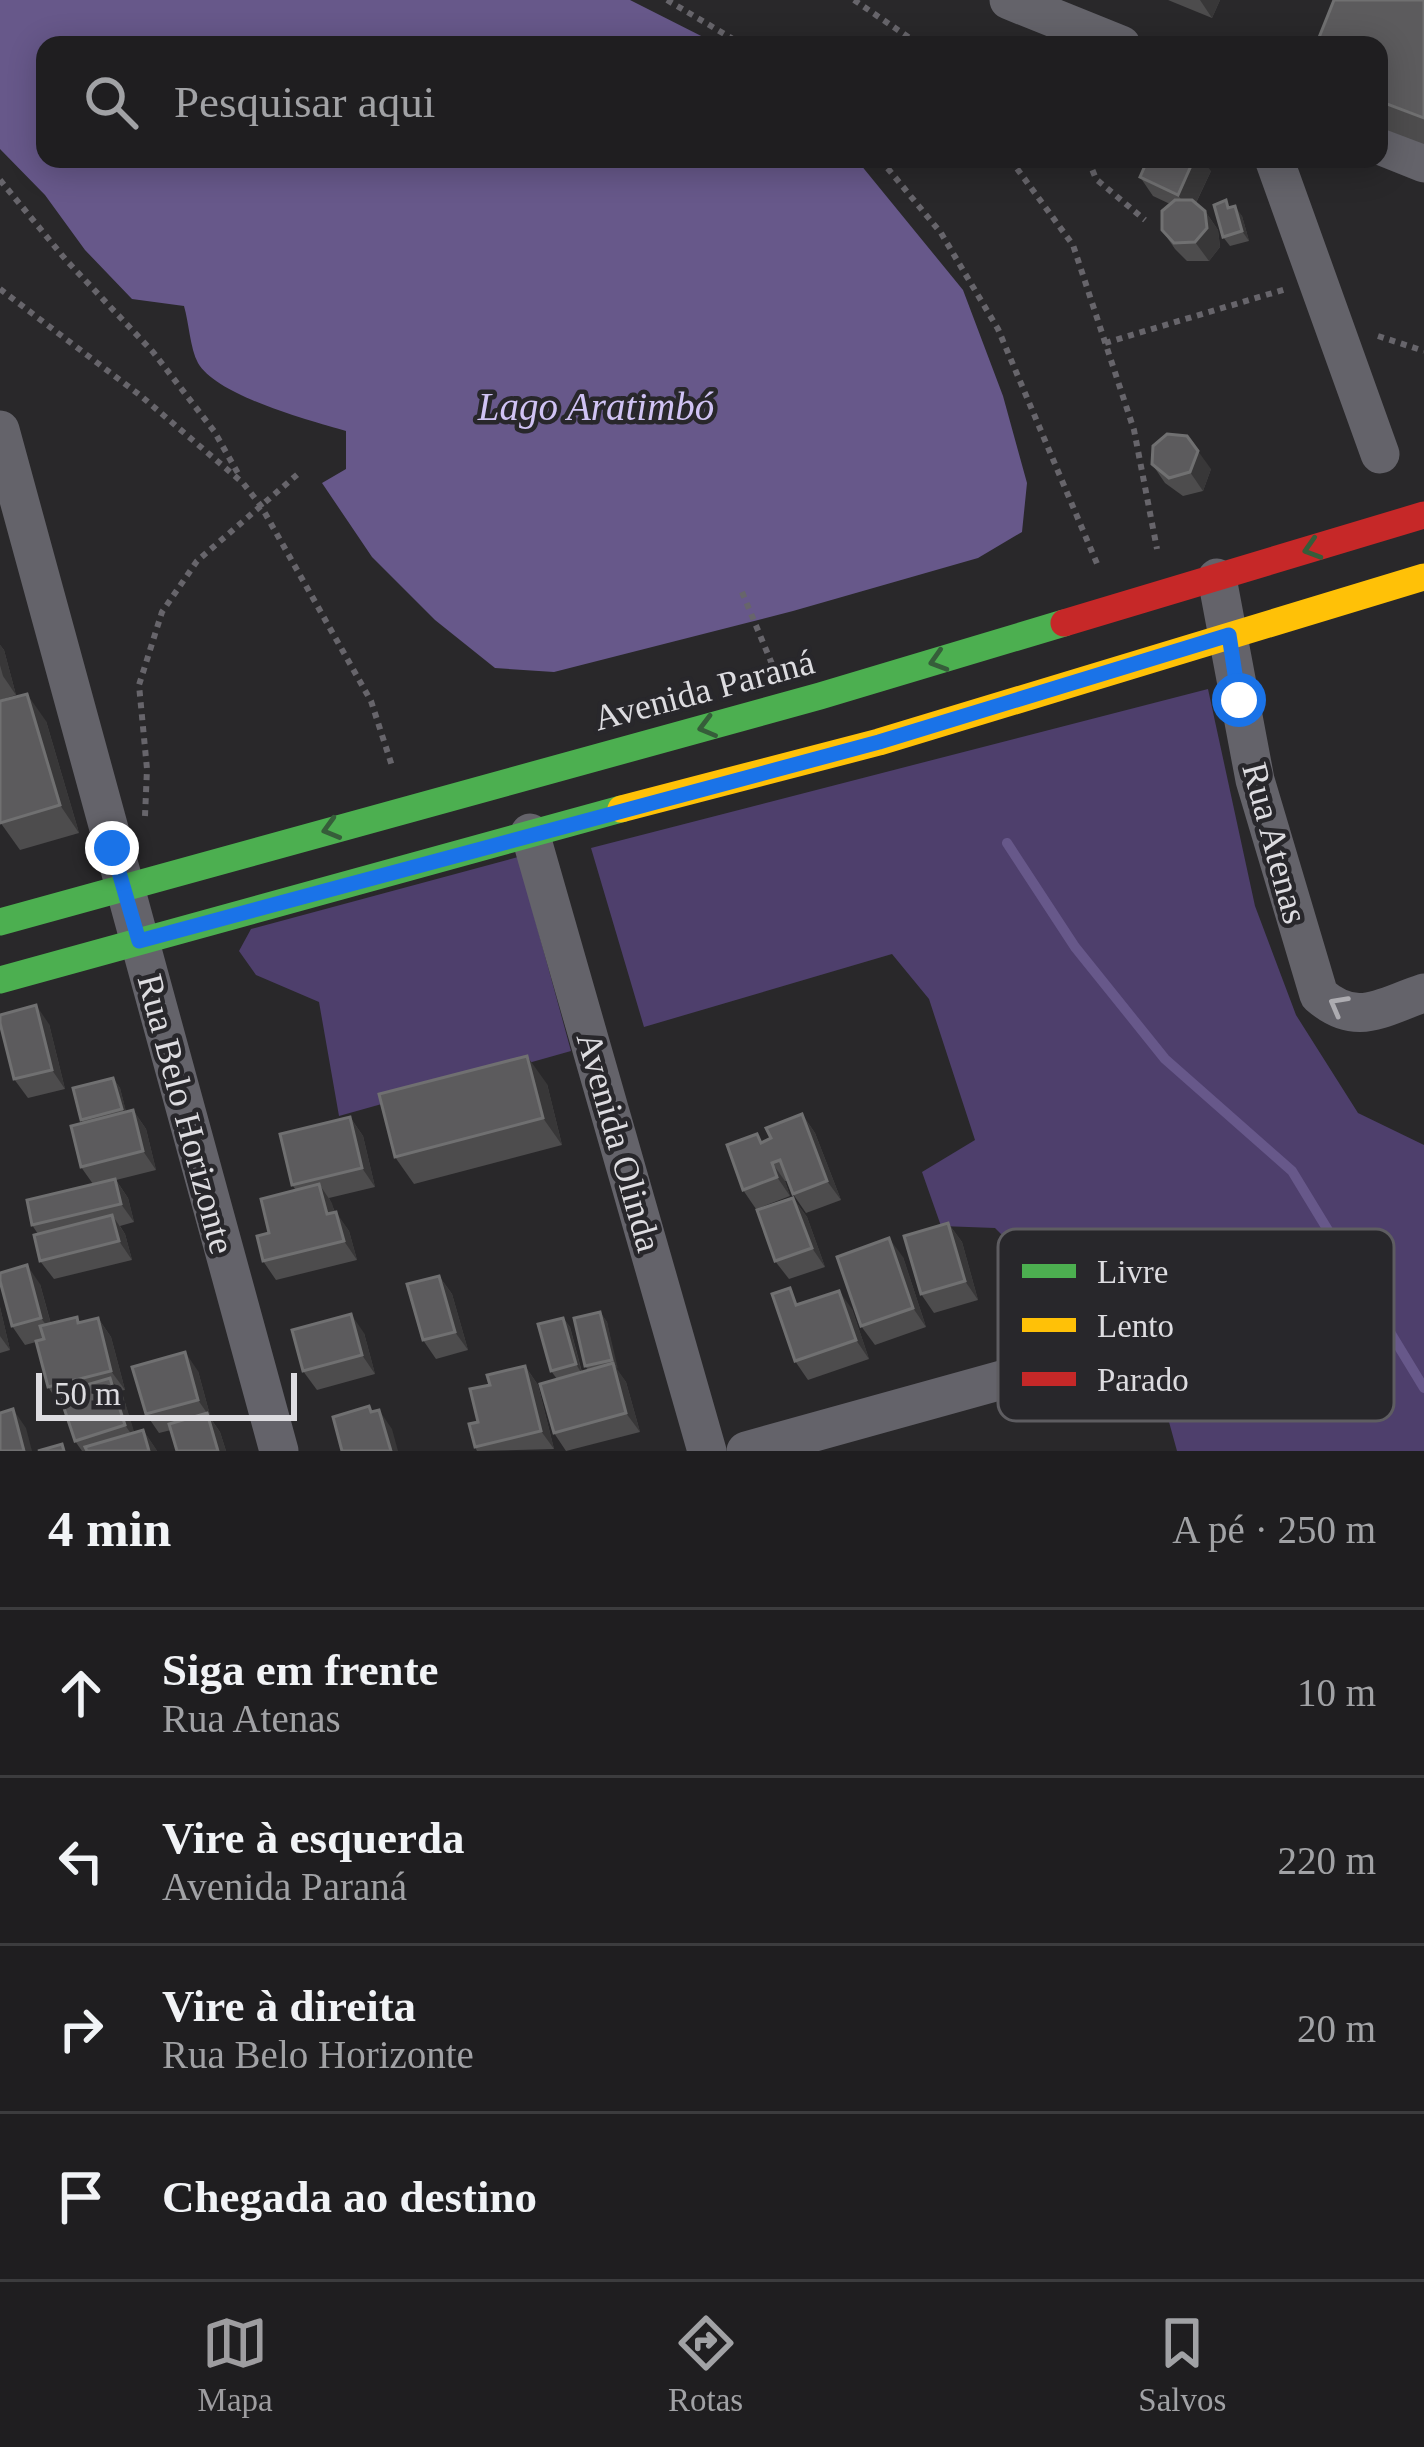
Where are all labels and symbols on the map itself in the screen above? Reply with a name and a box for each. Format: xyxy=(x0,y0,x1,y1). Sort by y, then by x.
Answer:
water label: Lago Aratimbó xyxy=(477,385,714,429)
one-way arrow xyxy=(1302,535,1323,560)
street label: Avenida Paraná xyxy=(590,641,818,739)
one-way arrow xyxy=(929,647,950,672)
route start xyxy=(1212,673,1266,727)
one-way arrow xyxy=(697,712,718,737)
street label: Rua Atenas xyxy=(1234,758,1316,928)
one-way arrow xyxy=(321,815,342,840)
route end xyxy=(85,821,139,875)
street label: Rua Belo Horizonte xyxy=(129,970,243,1258)
one-way arrow xyxy=(1329,996,1351,1019)
street label: Avenida Olinda xyxy=(569,1028,669,1256)
legend xyxy=(998,1229,1394,1421)
text: Livre xyxy=(1097,1254,1168,1290)
text: Lento xyxy=(1097,1308,1174,1344)
text: Parado xyxy=(1097,1362,1189,1398)
scale bar xyxy=(36,1367,297,1420)

